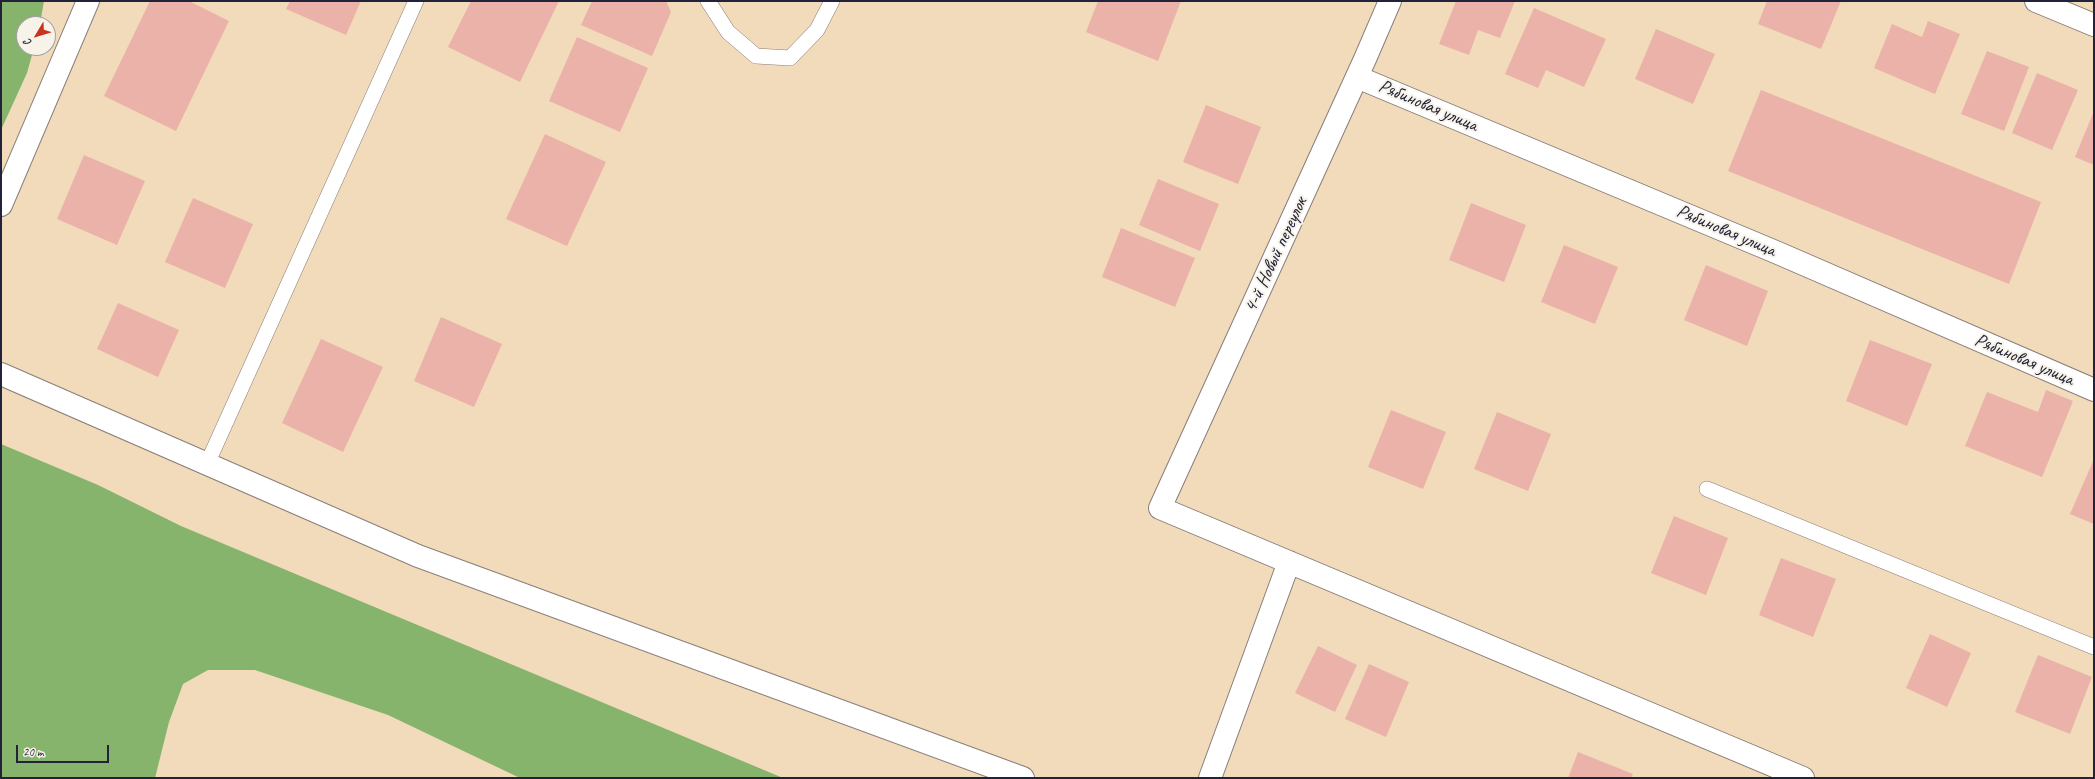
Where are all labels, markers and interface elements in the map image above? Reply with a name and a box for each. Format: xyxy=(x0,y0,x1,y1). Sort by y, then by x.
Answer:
north arrow xyxy=(16,16,56,56)
text: С xyxy=(20,36,35,49)
street label: Рябиновая улица xyxy=(1375,75,1481,137)
street label: 4-й Новый переулок xyxy=(1239,194,1313,316)
street label: Рябиновая улица xyxy=(1673,200,1779,262)
street label: Рябиновая улица xyxy=(1971,329,2077,391)
scale bar xyxy=(18,737,111,763)
text: 20 m xyxy=(23,744,43,760)

